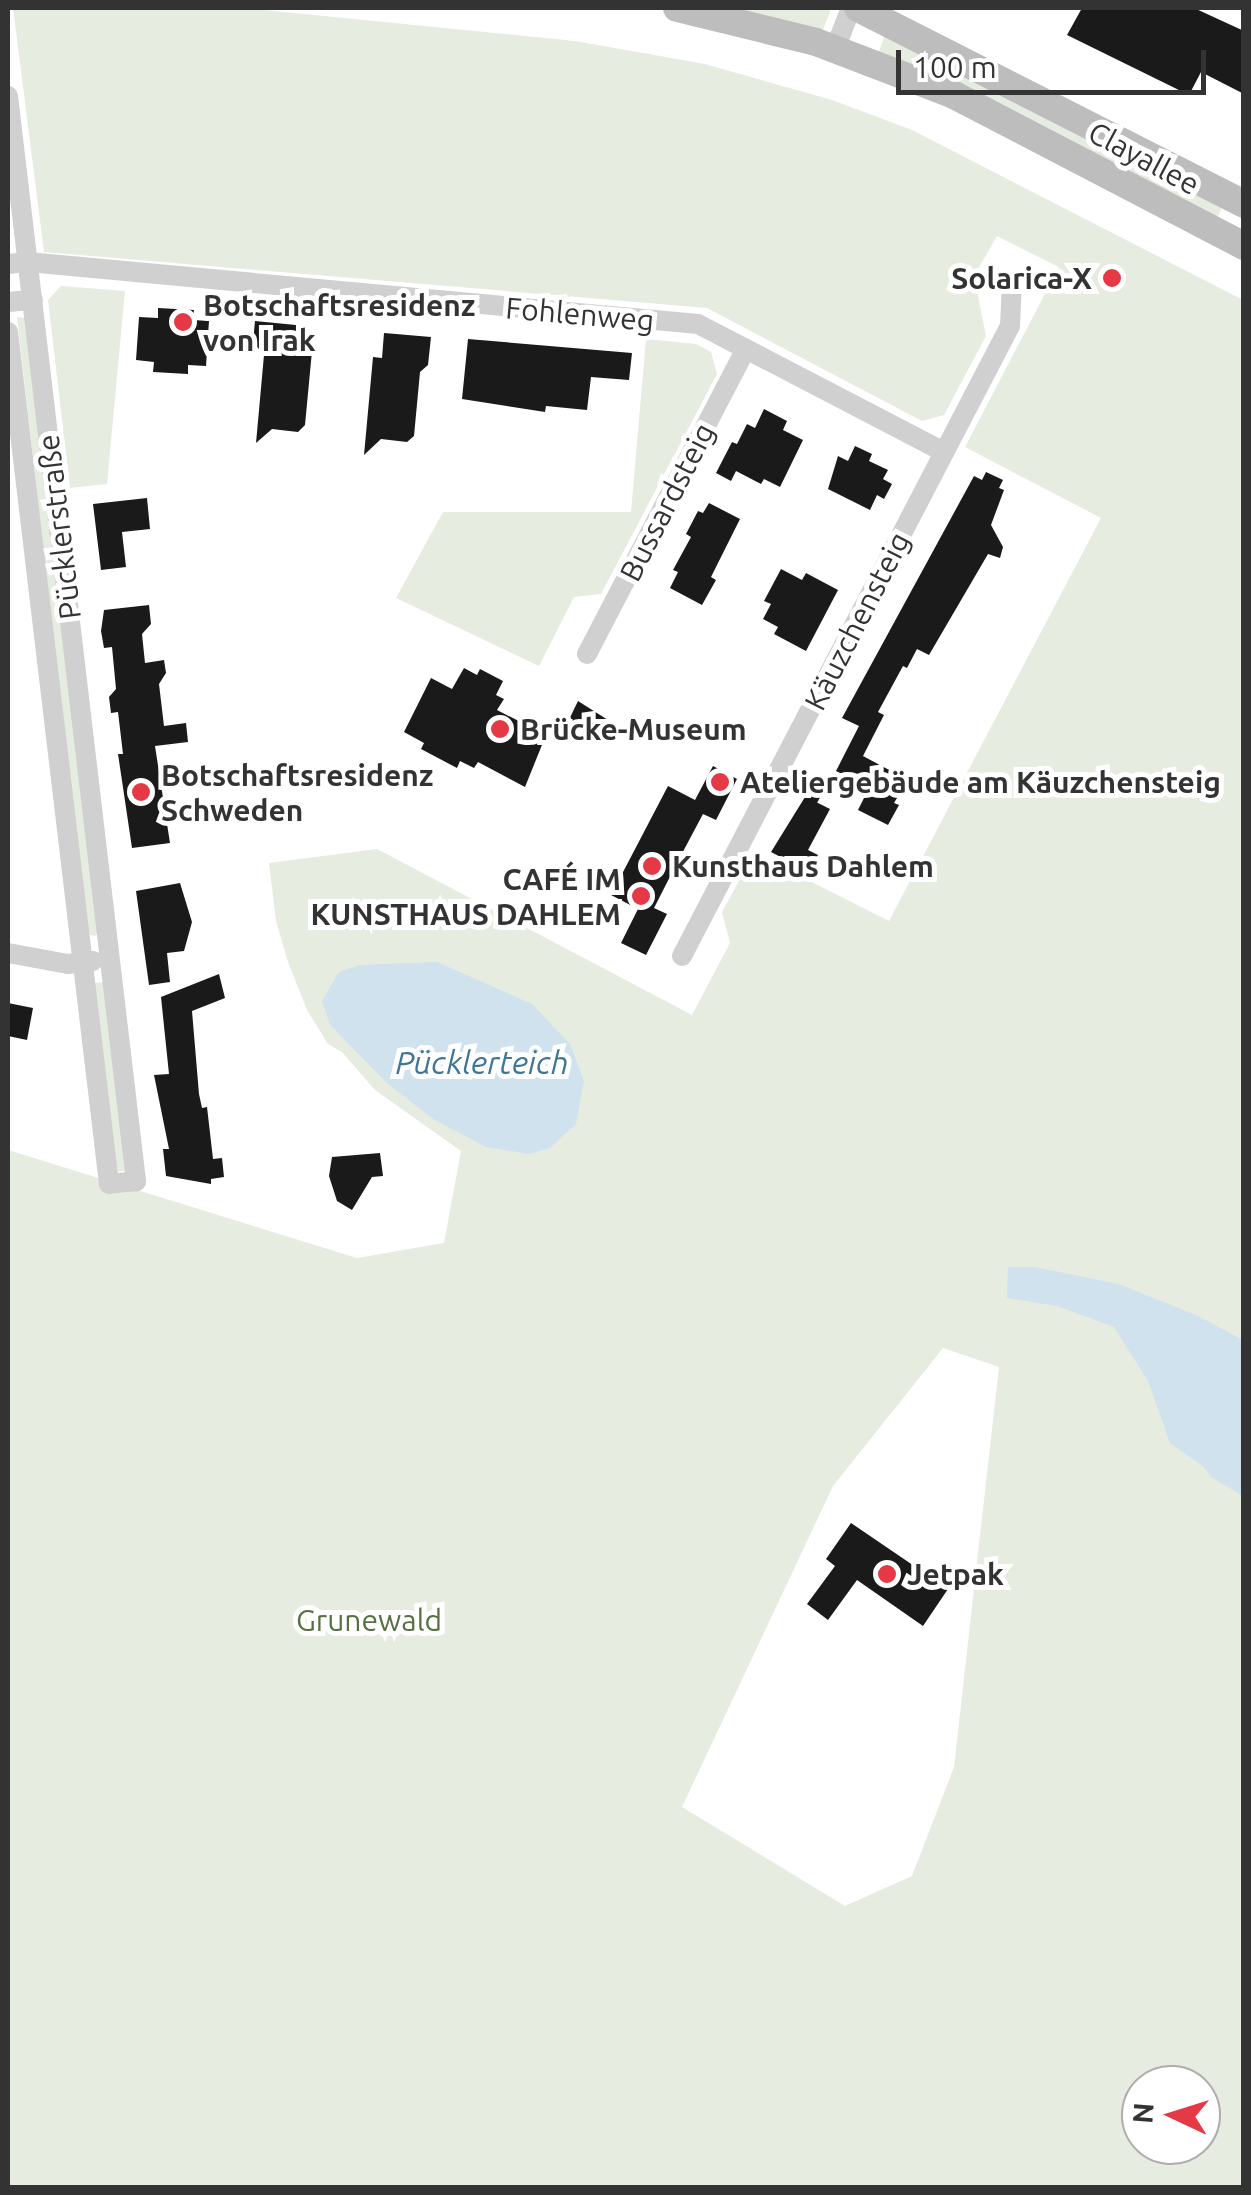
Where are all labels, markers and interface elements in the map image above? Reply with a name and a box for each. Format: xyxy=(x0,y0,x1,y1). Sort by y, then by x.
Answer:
scale bar xyxy=(901,30,1211,92)
text: 100 m xyxy=(913,50,997,84)
street label: Clayallee xyxy=(1082,114,1206,202)
place label: Solarica-X xyxy=(951,260,1092,296)
marker: Solarica-X xyxy=(1101,267,1123,289)
place label: Botschaftsresidenz von Irak xyxy=(203,287,475,358)
street label: Fohlenweg xyxy=(504,290,656,338)
marker: Botschaftsresidenz von Irak xyxy=(172,311,194,333)
street label: Bussardsteig xyxy=(612,417,722,587)
street label: Pücklerstraße xyxy=(30,432,88,622)
street label: Käuzchensteig xyxy=(797,526,917,716)
place label: Brücke-Museum xyxy=(520,711,747,747)
marker: Brücke-Museum xyxy=(489,718,511,740)
place label: Botschaftsresidenz Schweden xyxy=(161,757,433,828)
place label: Ateliergebäude am Käuzchensteig xyxy=(740,764,1221,800)
marker: Ateliergebäude am Käuzchensteig xyxy=(709,771,731,793)
marker: Botschaftsresidenz Schweden xyxy=(130,781,152,803)
place label: Kunsthaus Dahlem xyxy=(672,848,934,884)
marker: Kunsthaus Dahlem xyxy=(641,855,663,877)
place label: CAFÉ IM KUNSTHAUS DAHLEM xyxy=(310,861,621,932)
marker: CAFÉ IM KUNSTHAUS DAHLEM xyxy=(630,885,652,907)
water label: Pücklerteich xyxy=(395,1043,569,1081)
place label: Jetpak xyxy=(907,1556,1004,1592)
marker: Jetpak xyxy=(876,1563,898,1585)
park label: Grunewald xyxy=(296,1602,442,1638)
north arrow xyxy=(1121,2065,1221,2165)
text: N xyxy=(1126,2102,1159,2125)

